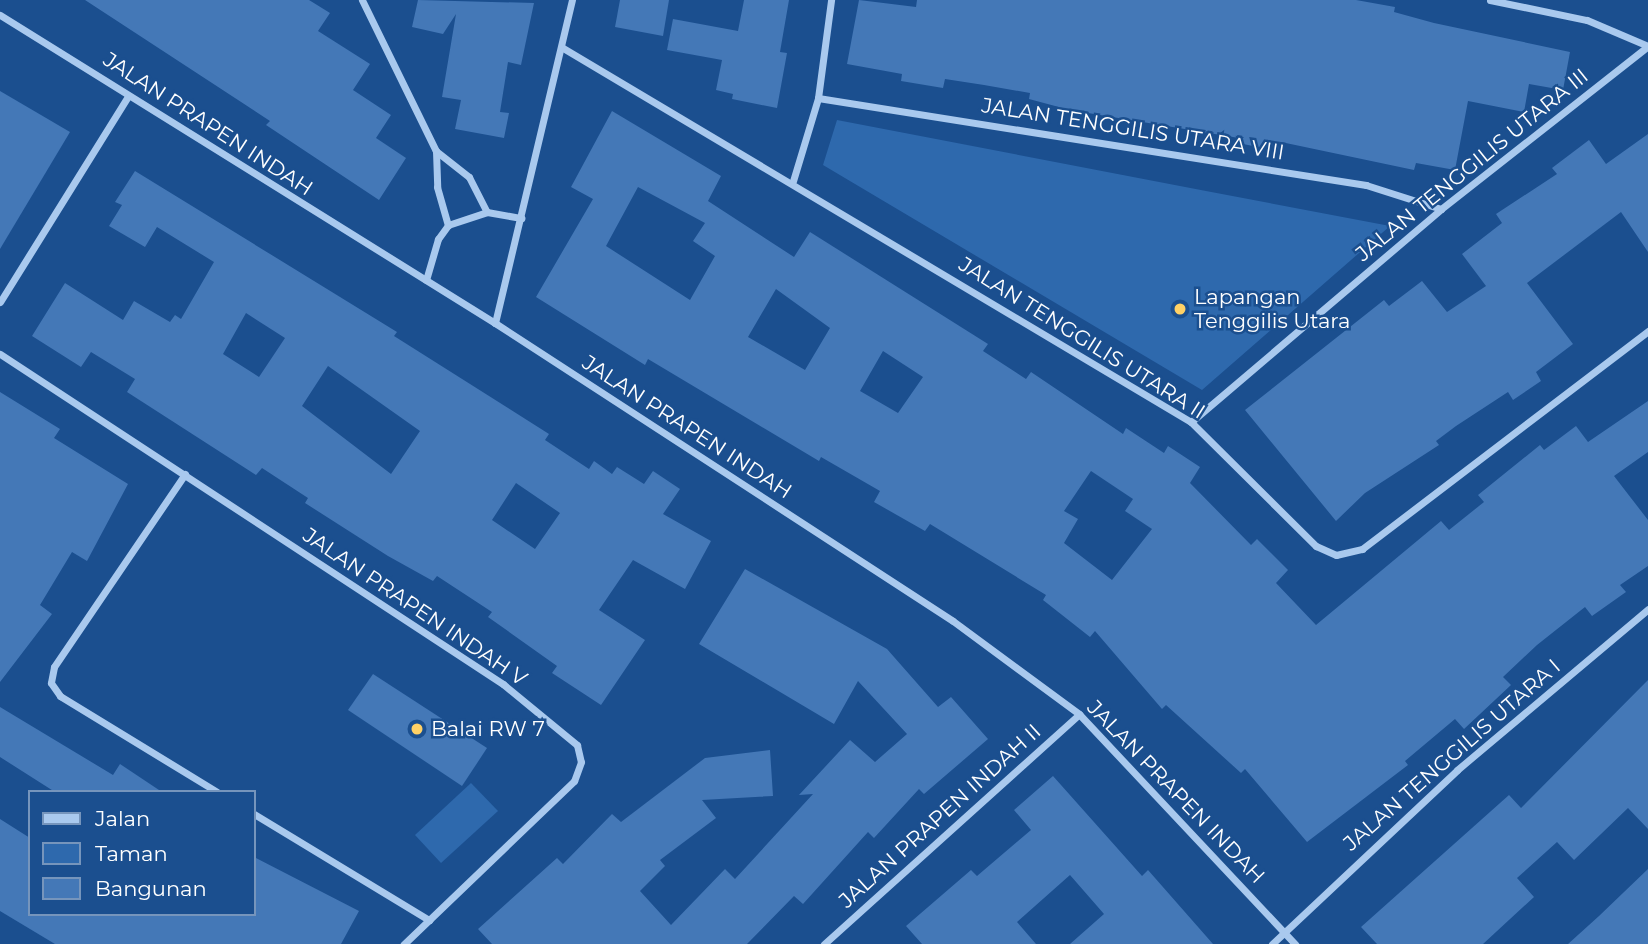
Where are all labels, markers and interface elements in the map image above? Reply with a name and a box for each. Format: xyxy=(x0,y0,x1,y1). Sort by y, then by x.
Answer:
street label: JALAN PRAPEN INDAH xyxy=(99,47,317,201)
street label: JALAN TENGGILIS UTARA III xyxy=(1351,63,1593,267)
street label: JALAN TENGGILIS UTARA VIII xyxy=(980,93,1286,165)
street label: JALAN TENGGILIS UTARA II xyxy=(954,252,1210,424)
place label: Lapangan Tenggilis Utara xyxy=(1194,284,1350,334)
marker: Lapangan Tenggilis Utara xyxy=(1172,301,1188,317)
street label: JALAN PRAPEN INDAH xyxy=(578,350,796,504)
street label: JALAN PRAPEN INDAH V xyxy=(298,523,532,691)
street label: JALAN TENGGILIS UTARA I xyxy=(1338,654,1566,856)
street label: JALAN PRAPEN INDAH xyxy=(1082,695,1270,889)
place label: Balai RW 7 xyxy=(431,716,545,742)
street label: JALAN PRAPEN INDAH II xyxy=(834,719,1046,913)
marker: Balai RW 7 xyxy=(409,721,425,737)
legend xyxy=(28,790,256,916)
text: Jalan xyxy=(95,806,150,831)
text: Taman xyxy=(95,841,168,866)
text: Bangunan xyxy=(95,876,207,901)

